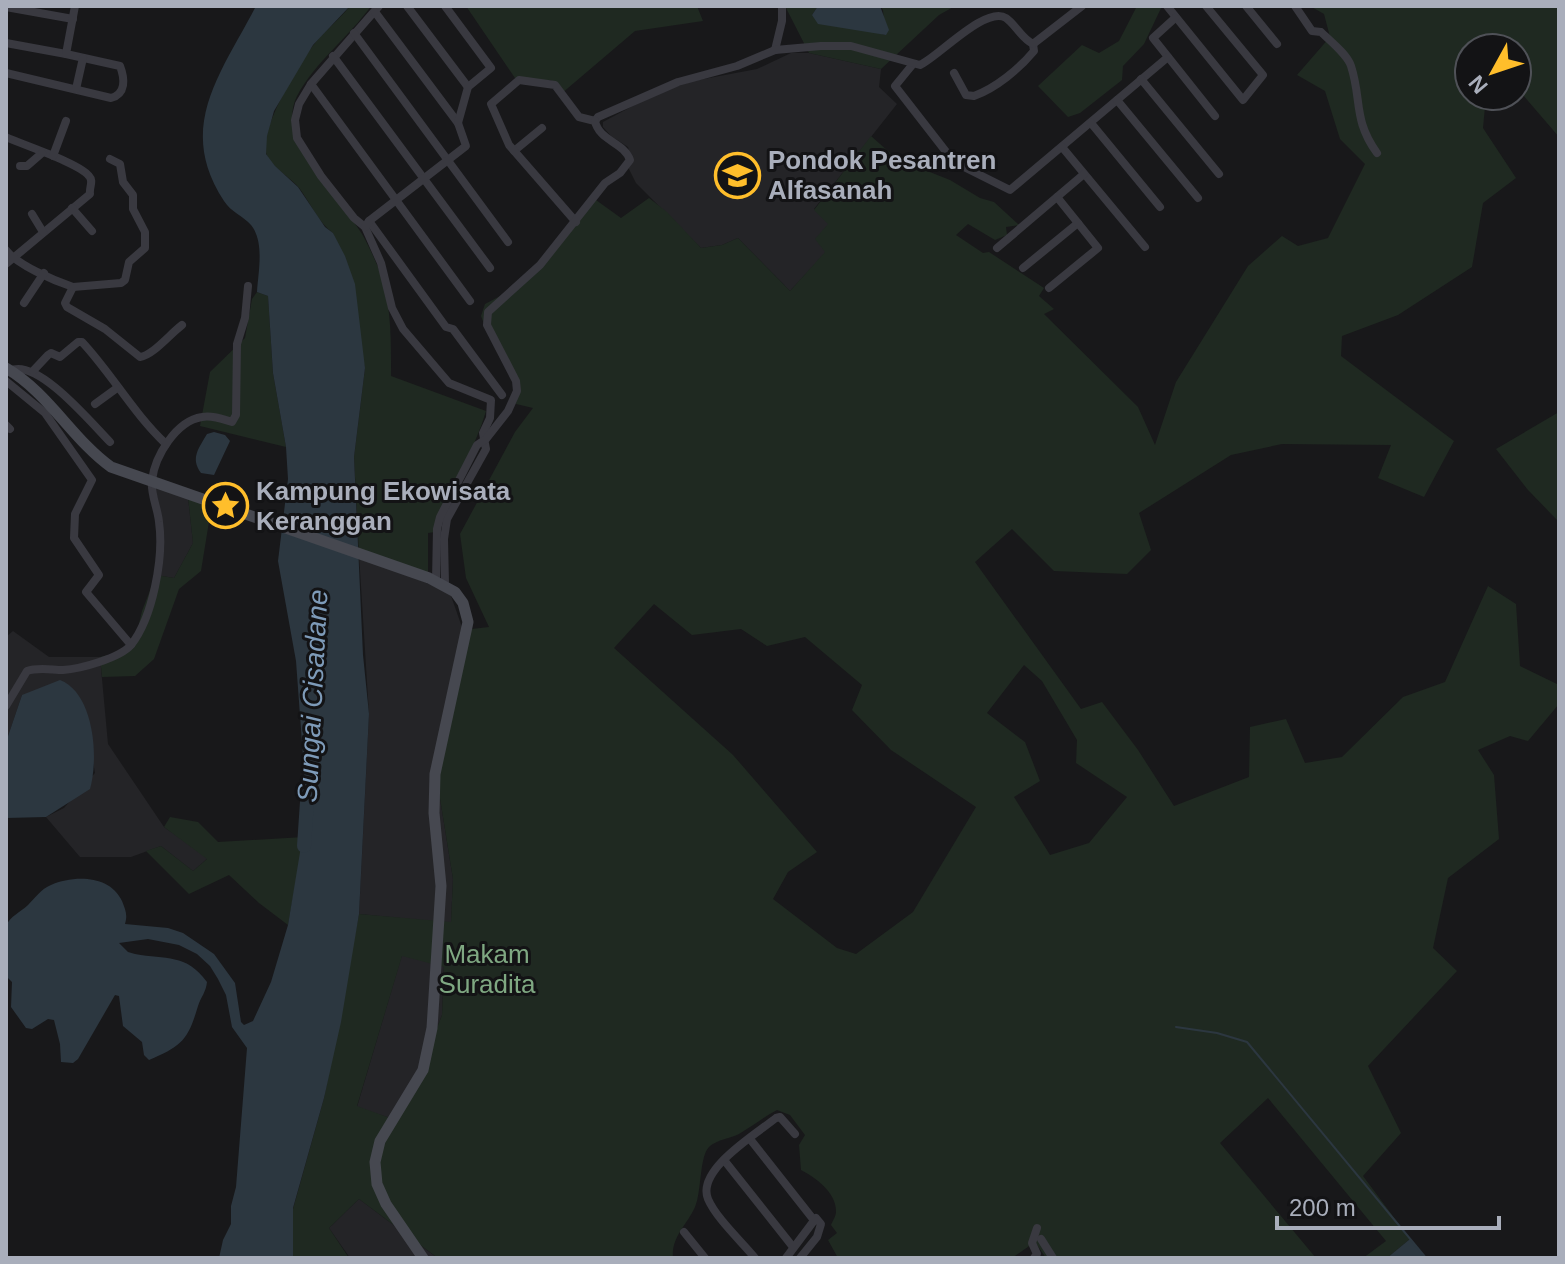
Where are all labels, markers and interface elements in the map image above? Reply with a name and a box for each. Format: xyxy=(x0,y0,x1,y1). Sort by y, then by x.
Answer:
north arrow xyxy=(1453,32,1533,112)
text: N xyxy=(1463,70,1493,99)
place label: Pondok Pesantren Alfasanah xyxy=(768,145,996,205)
school or university icon: Pondok Pesantren Alfasanah xyxy=(713,151,761,199)
place label: Kampung Ekowisata Keranggan xyxy=(256,476,511,536)
place icon: Kampung Ekowisata Keranggan xyxy=(201,482,249,530)
water label: Sungai Cisadane xyxy=(291,589,334,803)
park label: Makam Suradita xyxy=(439,939,536,999)
scale bar xyxy=(1277,1180,1499,1230)
text: 200 m xyxy=(1289,1194,1356,1221)

